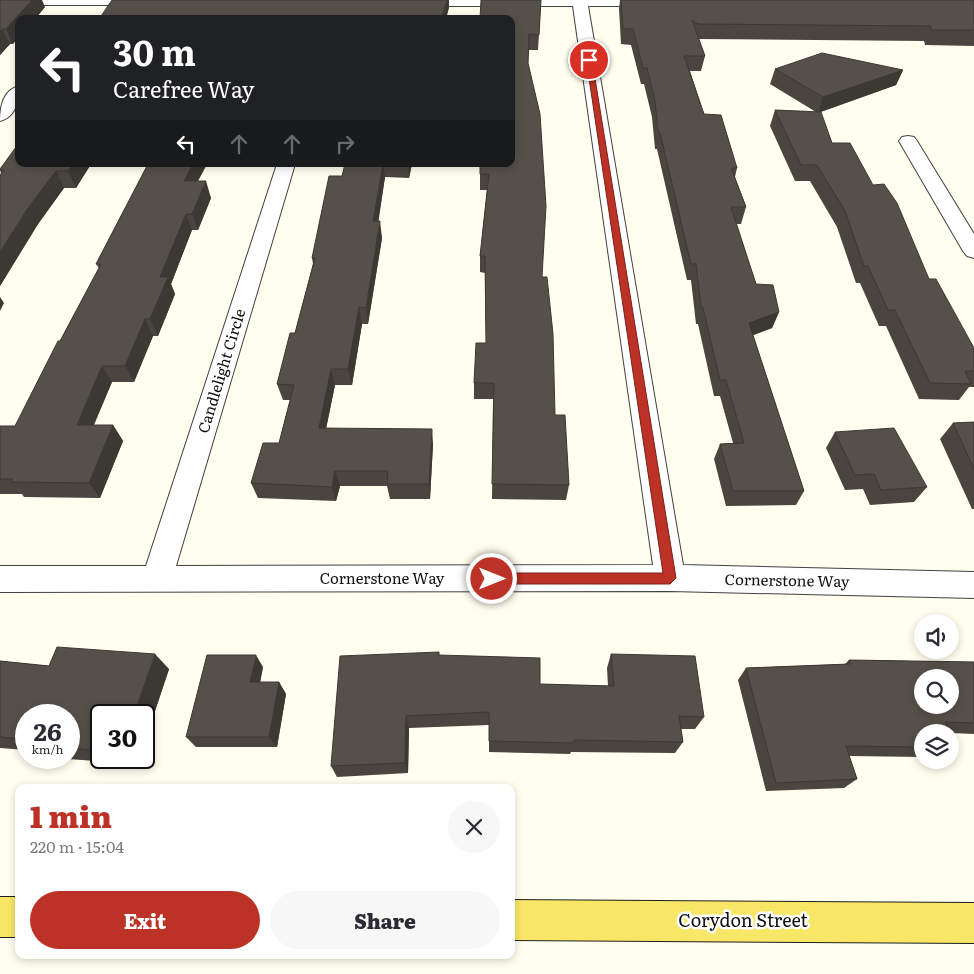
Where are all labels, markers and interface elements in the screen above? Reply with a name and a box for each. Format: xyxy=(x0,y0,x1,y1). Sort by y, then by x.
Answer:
text: 30 m xyxy=(113,25,196,77)
icon: left xyxy=(30,35,95,100)
pin xyxy=(568,39,610,81)
icon: arrive xyxy=(575,46,603,74)
text: Carefree Way xyxy=(113,72,254,105)
icon: left xyxy=(172,130,200,158)
icon: ahead xyxy=(225,130,253,158)
icon: ahead xyxy=(278,130,306,158)
icon: right xyxy=(331,130,359,158)
street label: Candlelight Circle xyxy=(191,305,250,436)
position arrow xyxy=(465,552,517,604)
street label: Cornerstone Way xyxy=(320,566,445,589)
street label: Cornerstone Way xyxy=(724,567,850,592)
map controls xyxy=(914,614,959,769)
button: sound xyxy=(914,614,959,659)
button: search xyxy=(914,669,959,714)
speed limit sign: 30 xyxy=(90,704,155,769)
text: 26 xyxy=(33,712,62,749)
button: layers xyxy=(914,724,959,769)
text: km/h xyxy=(32,740,63,758)
text: 1 min xyxy=(30,793,112,837)
button: close xyxy=(448,801,500,853)
text: 220 m · 15:04 xyxy=(30,834,124,858)
button: Exit xyxy=(30,891,260,949)
button: Share xyxy=(270,891,500,949)
street label: Corydon Street xyxy=(678,906,809,933)

